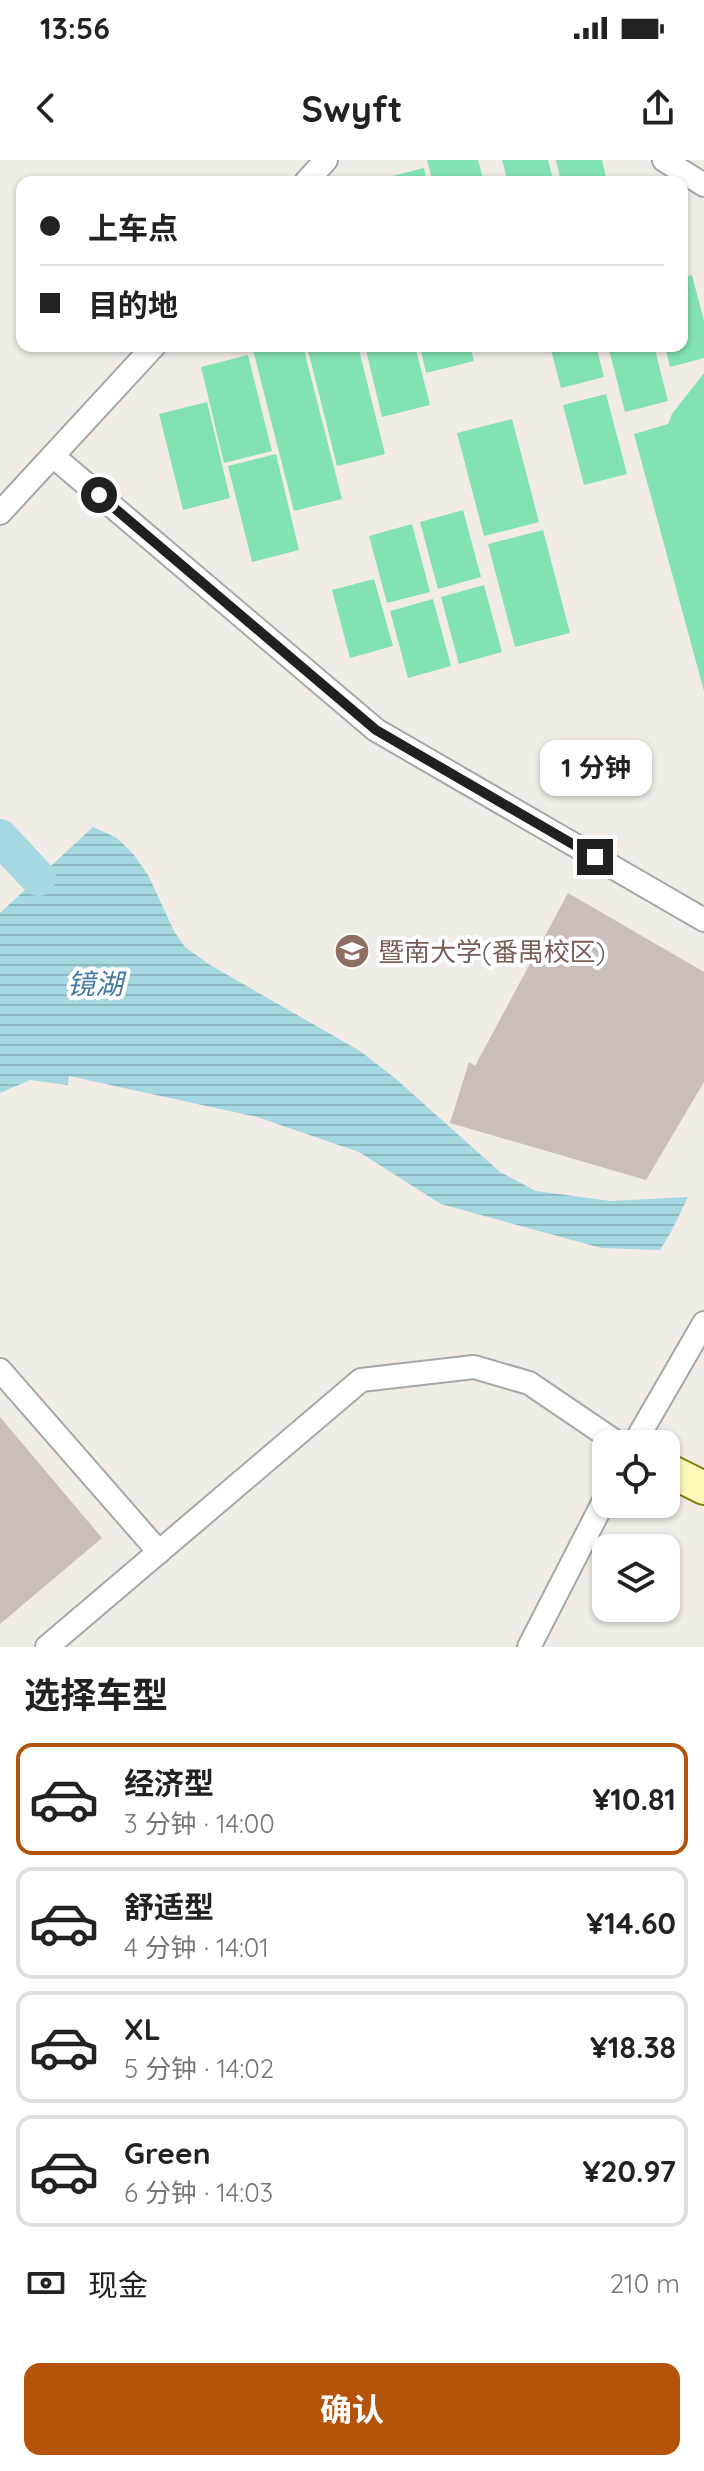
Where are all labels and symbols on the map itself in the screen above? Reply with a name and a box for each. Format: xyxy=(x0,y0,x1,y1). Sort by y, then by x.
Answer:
route start xyxy=(81,477,117,513)
callout: 1 分钟 xyxy=(539,741,651,797)
route end xyxy=(577,839,613,875)
school or university icon: 暨南大学(番禺校区) xyxy=(333,932,371,970)
place label: 暨南大学(番禺校区) xyxy=(378,935,605,968)
water label: 镜湖 xyxy=(67,966,127,1001)

